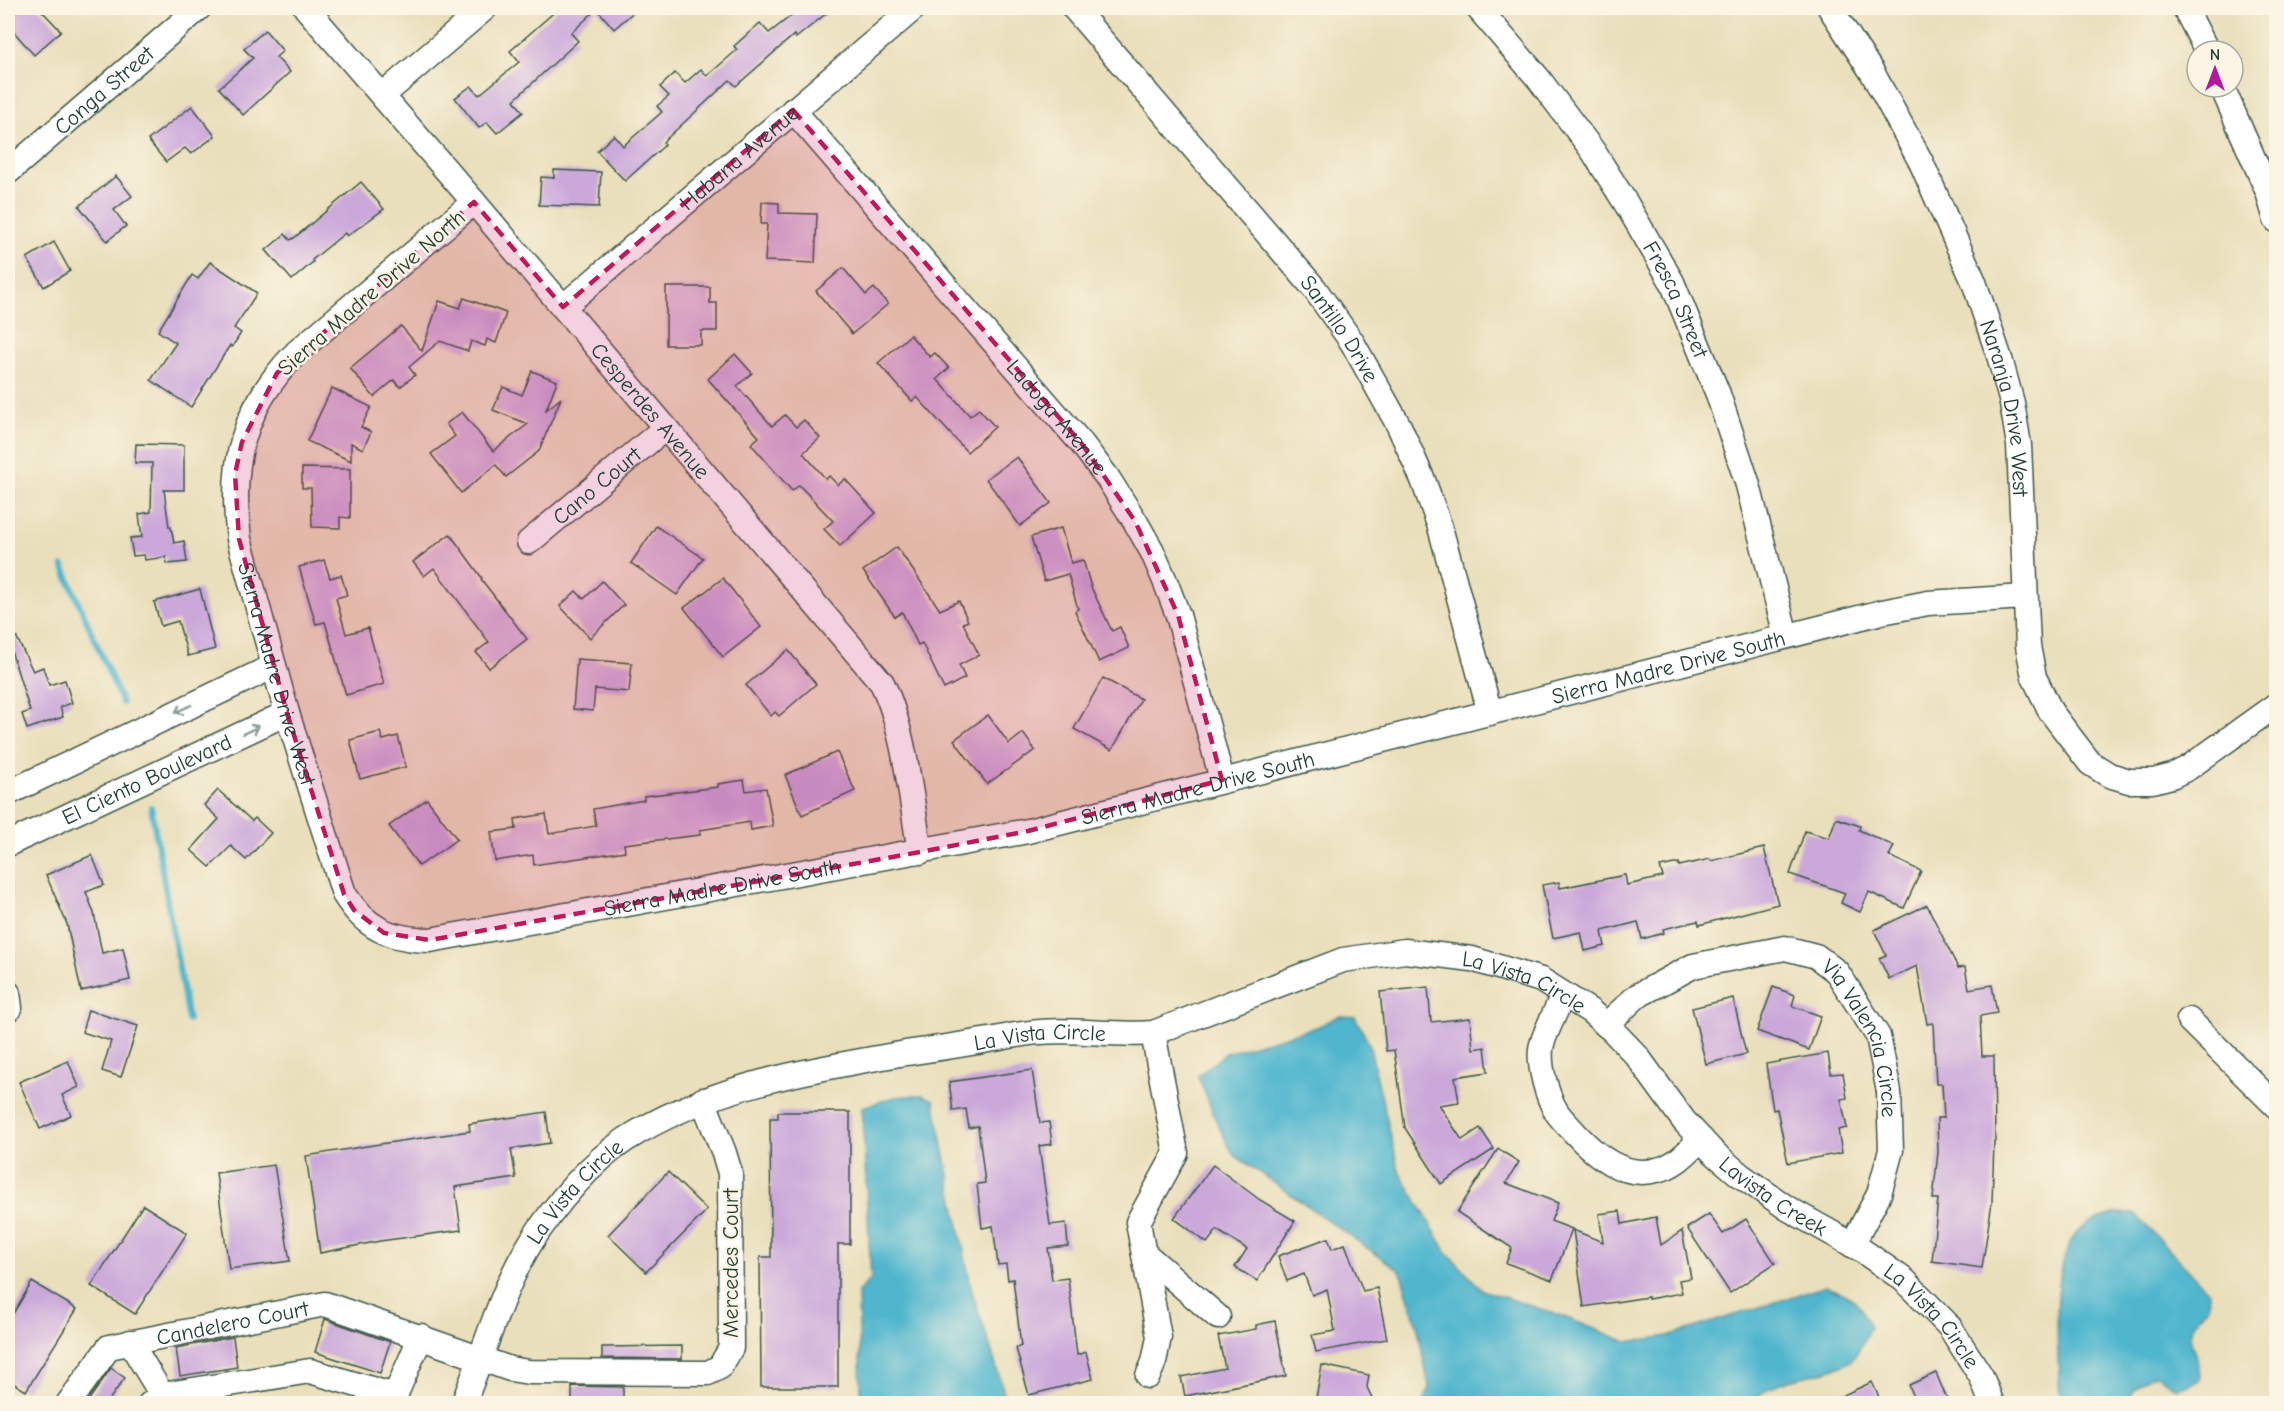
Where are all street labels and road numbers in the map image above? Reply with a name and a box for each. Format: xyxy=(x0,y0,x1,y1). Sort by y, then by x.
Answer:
street label: Conga Street xyxy=(49,40,160,141)
street label: Habana Avenue xyxy=(675,100,804,216)
street label: Sierra Madre Drive North xyxy=(273,204,471,381)
street label: Fresca Street xyxy=(1637,237,1714,362)
street label: Santillo Drive xyxy=(1295,270,1384,387)
street label: Naranja Drive West xyxy=(1974,317,2033,498)
street label: Cesperdes Avenue xyxy=(585,338,715,485)
street label: Ladoga Avenue xyxy=(1001,354,1113,480)
street label: Cano Court xyxy=(548,441,647,531)
street label: Sierra Madre Drive West xyxy=(232,559,321,789)
street label: Sierra Madre Drive South xyxy=(1549,625,1788,710)
street label: El Ciento Boulevard xyxy=(58,729,236,831)
street label: Sierra Madre Drive South xyxy=(1078,746,1317,831)
street label: Sierra Madre Drive South xyxy=(602,853,843,922)
street label: La Vista Circle xyxy=(1461,946,1591,1019)
street label: Via Valencia Circle xyxy=(1817,954,1902,1118)
street label: La Vista Circle xyxy=(972,1019,1107,1056)
street label: La Vista Circle xyxy=(521,1134,628,1249)
street label: Lavista Creek xyxy=(1714,1151,1832,1242)
street label: Mercedes Court xyxy=(718,1187,744,1338)
street label: La Vista Circle xyxy=(1879,1258,1985,1374)
street label: Candelero Court xyxy=(154,1295,312,1351)

